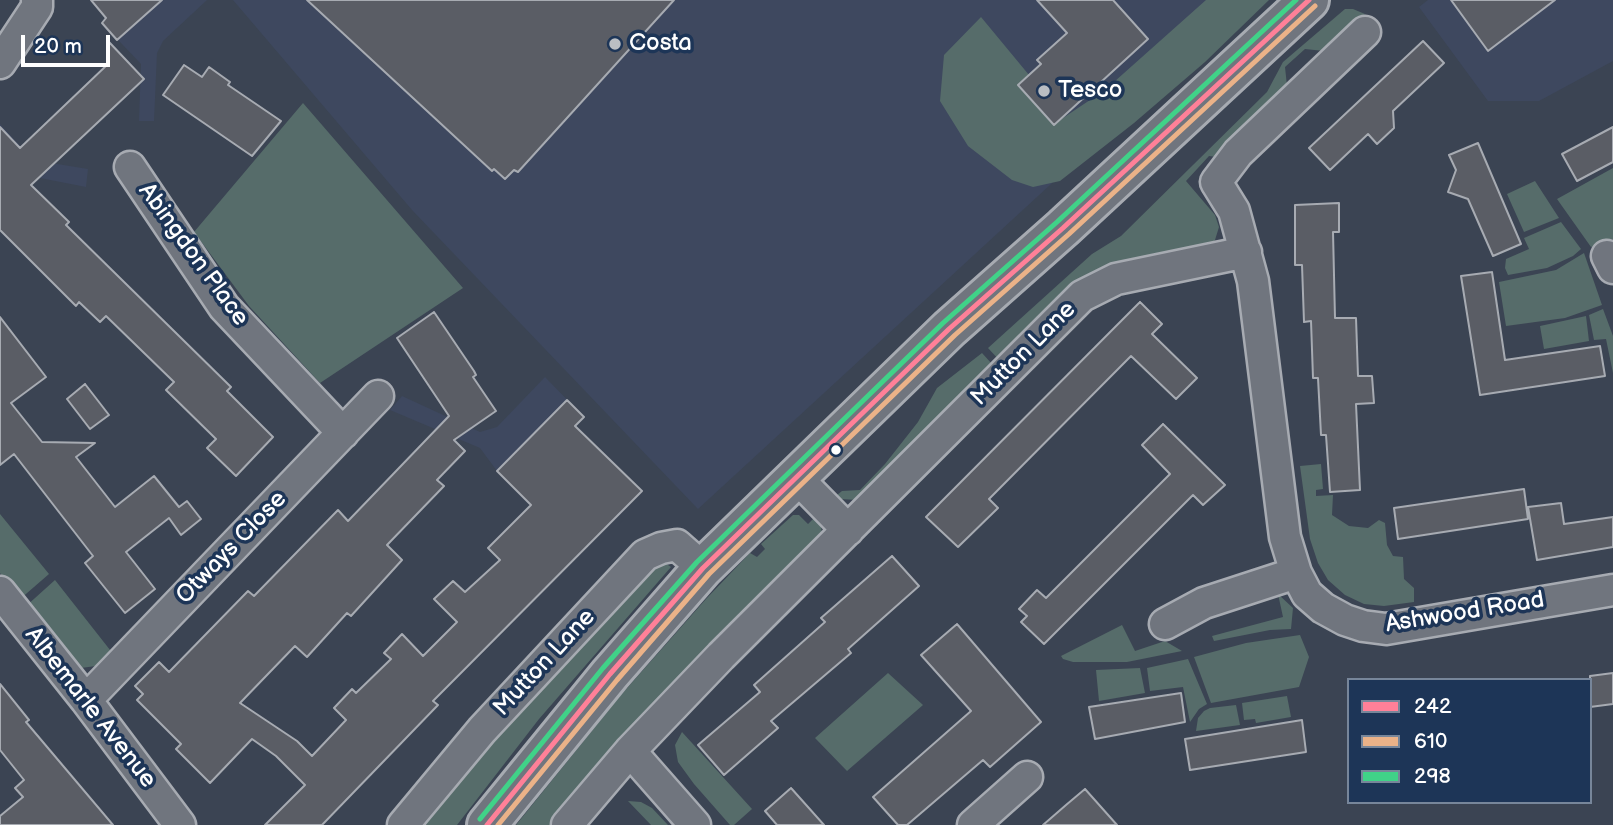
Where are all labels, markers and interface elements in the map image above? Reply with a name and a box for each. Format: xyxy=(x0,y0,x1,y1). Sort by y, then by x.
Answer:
scale bar xyxy=(24,21,114,65)
place label: Costa xyxy=(629,30,692,58)
text: 20 m xyxy=(34,34,82,59)
marker: Costa xyxy=(607,36,623,52)
place label: Tesco xyxy=(1058,77,1122,105)
marker: Tesco xyxy=(1036,83,1052,99)
street label: Abingdon Place xyxy=(132,178,254,332)
street label: Mutton Lane xyxy=(966,296,1082,412)
unlabelled marker xyxy=(829,443,843,457)
street label: Otways Close xyxy=(171,485,293,611)
street label: Ashwood Road xyxy=(1384,586,1546,640)
street label: Mutton Lane xyxy=(488,603,602,723)
street label: Albemarle Avenue xyxy=(18,622,162,794)
legend xyxy=(1347,678,1592,804)
text: 242 xyxy=(1414,694,1451,719)
text: 610 xyxy=(1414,729,1447,754)
text: 298 xyxy=(1414,764,1451,789)

